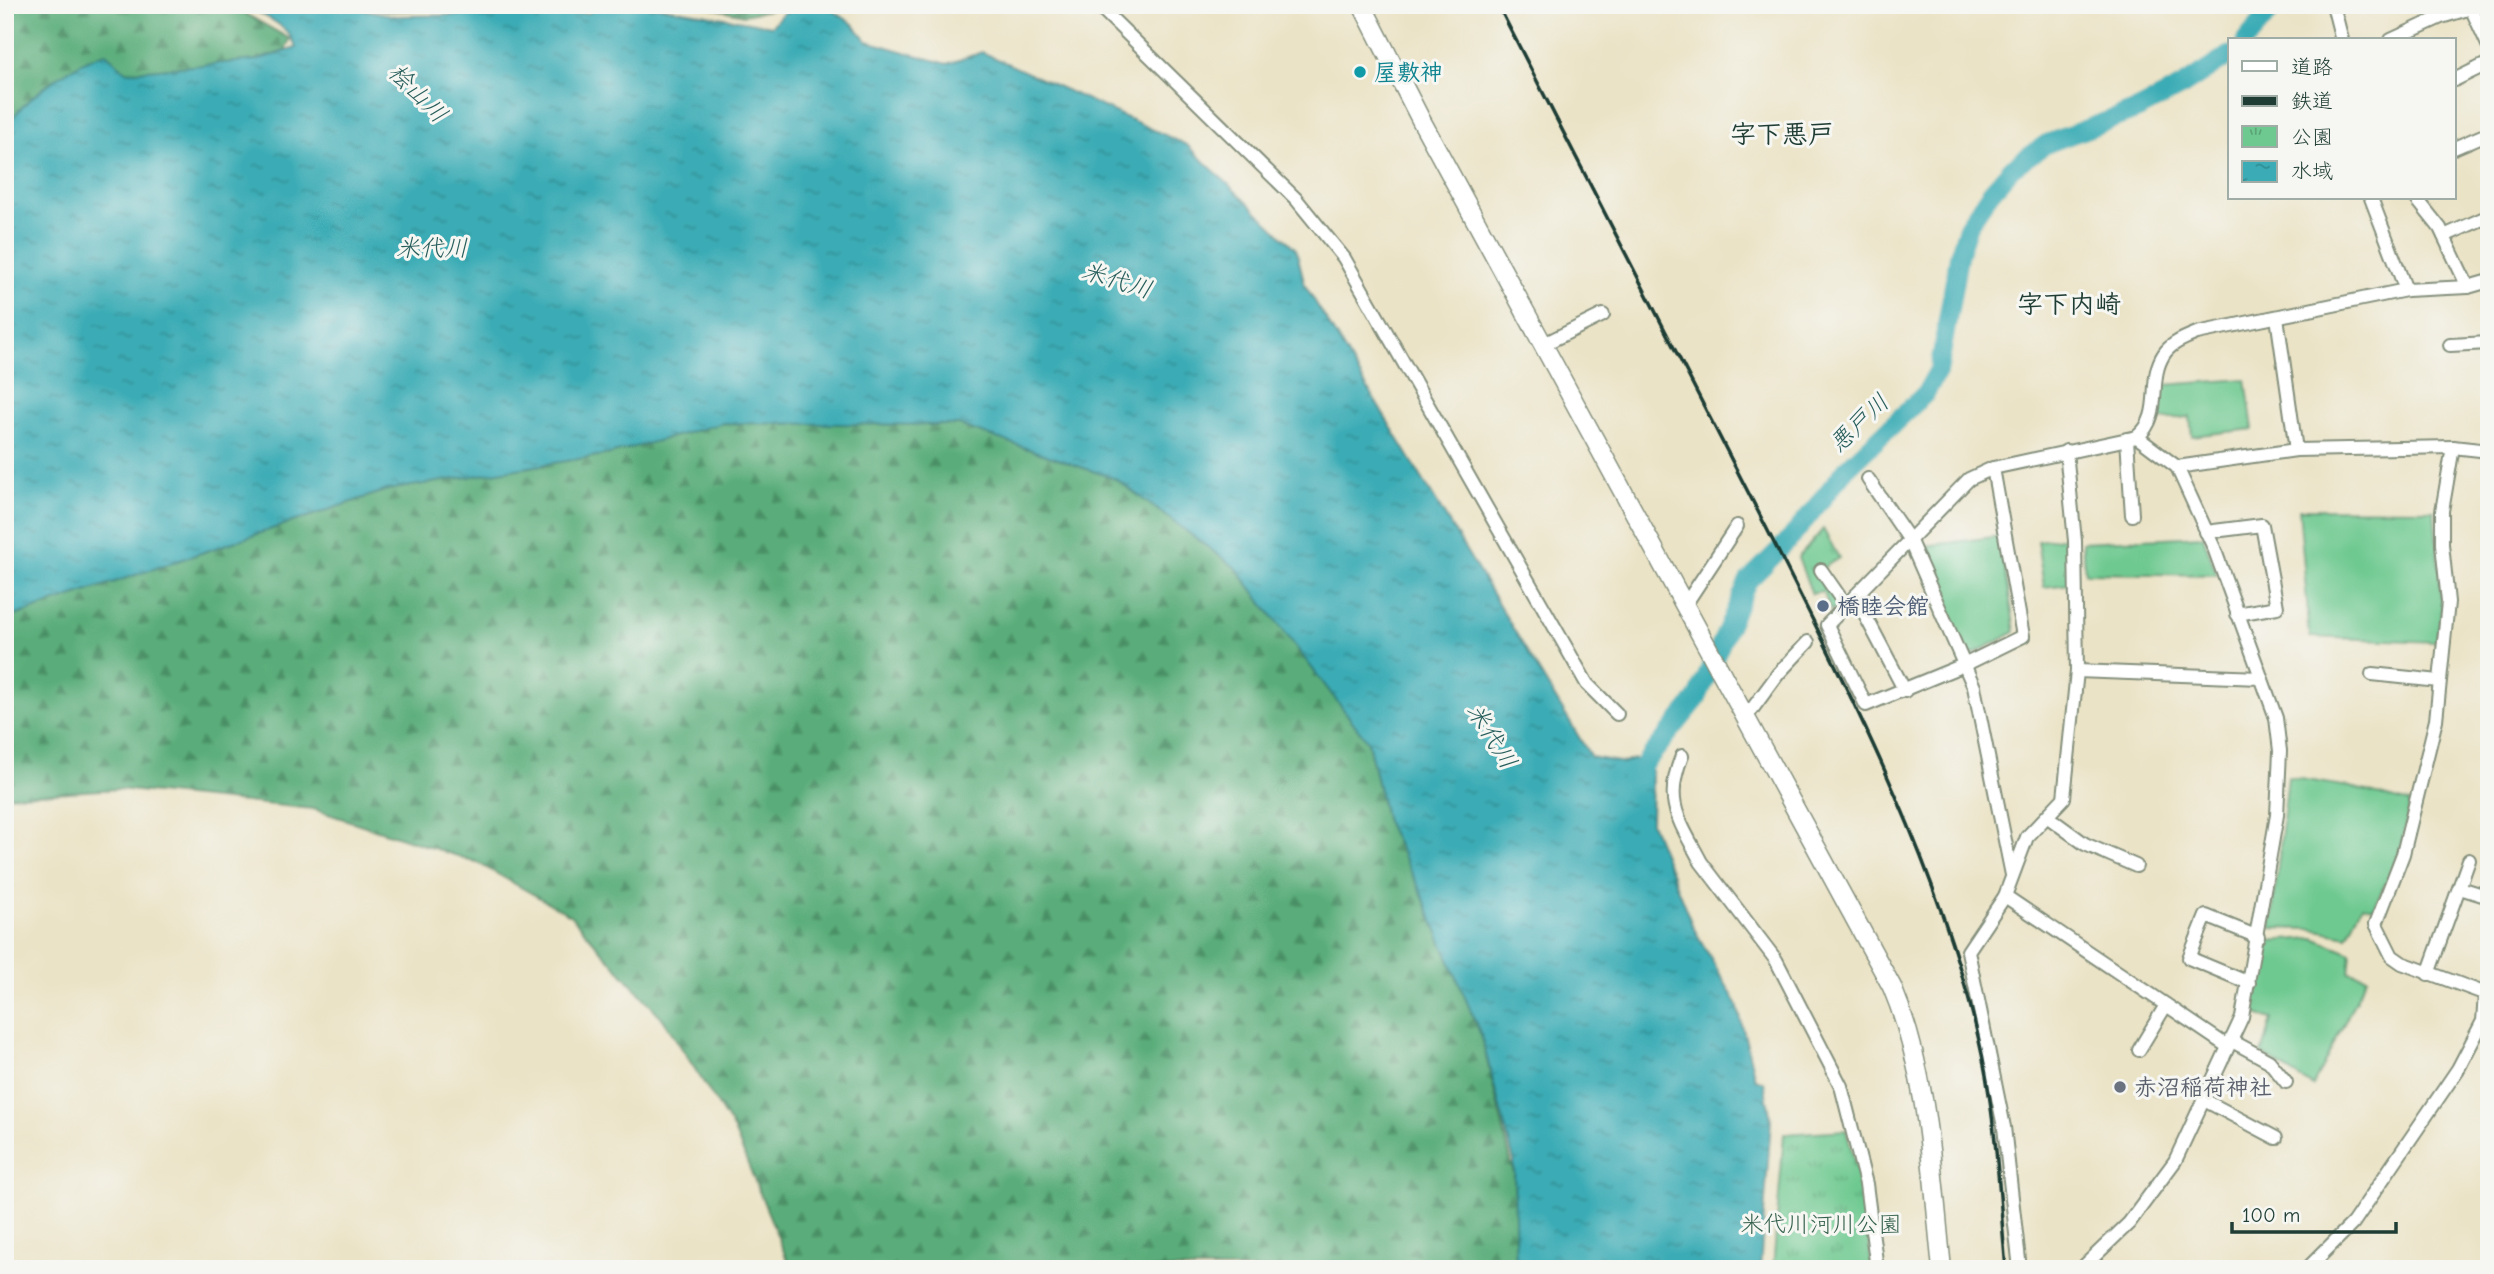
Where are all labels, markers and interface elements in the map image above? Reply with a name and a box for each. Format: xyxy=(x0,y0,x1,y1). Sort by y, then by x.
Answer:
legend xyxy=(2228,38,2456,200)
text: 道路 xyxy=(2291,55,2333,79)
water label: 桧山川 xyxy=(383,58,453,128)
place label: 屋敷神 xyxy=(1374,59,1443,86)
marker: 屋敷神 xyxy=(1352,64,1368,80)
text: 鉄道 xyxy=(2291,89,2333,113)
district label: 字下悪戸 xyxy=(1730,120,1834,150)
text: 公園 xyxy=(2291,125,2333,149)
text: 水域 xyxy=(2291,159,2333,183)
water label: 米代川 xyxy=(396,234,468,262)
water label: 米代川 xyxy=(1078,256,1156,304)
district label: 字下内崎 xyxy=(2017,290,2121,320)
water label: 悪戸川 xyxy=(1823,388,1895,458)
place label: 橋睦会館 xyxy=(1837,593,1929,620)
marker: 橋睦会館 xyxy=(1815,598,1831,614)
water label: 米代川 xyxy=(1461,698,1523,774)
place label: 赤沼稲荷神社 xyxy=(2134,1074,2272,1101)
marker: 赤沼稲荷神社 xyxy=(2112,1079,2128,1095)
scale bar xyxy=(2232,1190,2396,1234)
text: 100 m xyxy=(2242,1203,2300,1227)
park label: 米代川河川公園 xyxy=(1741,1211,1902,1238)

